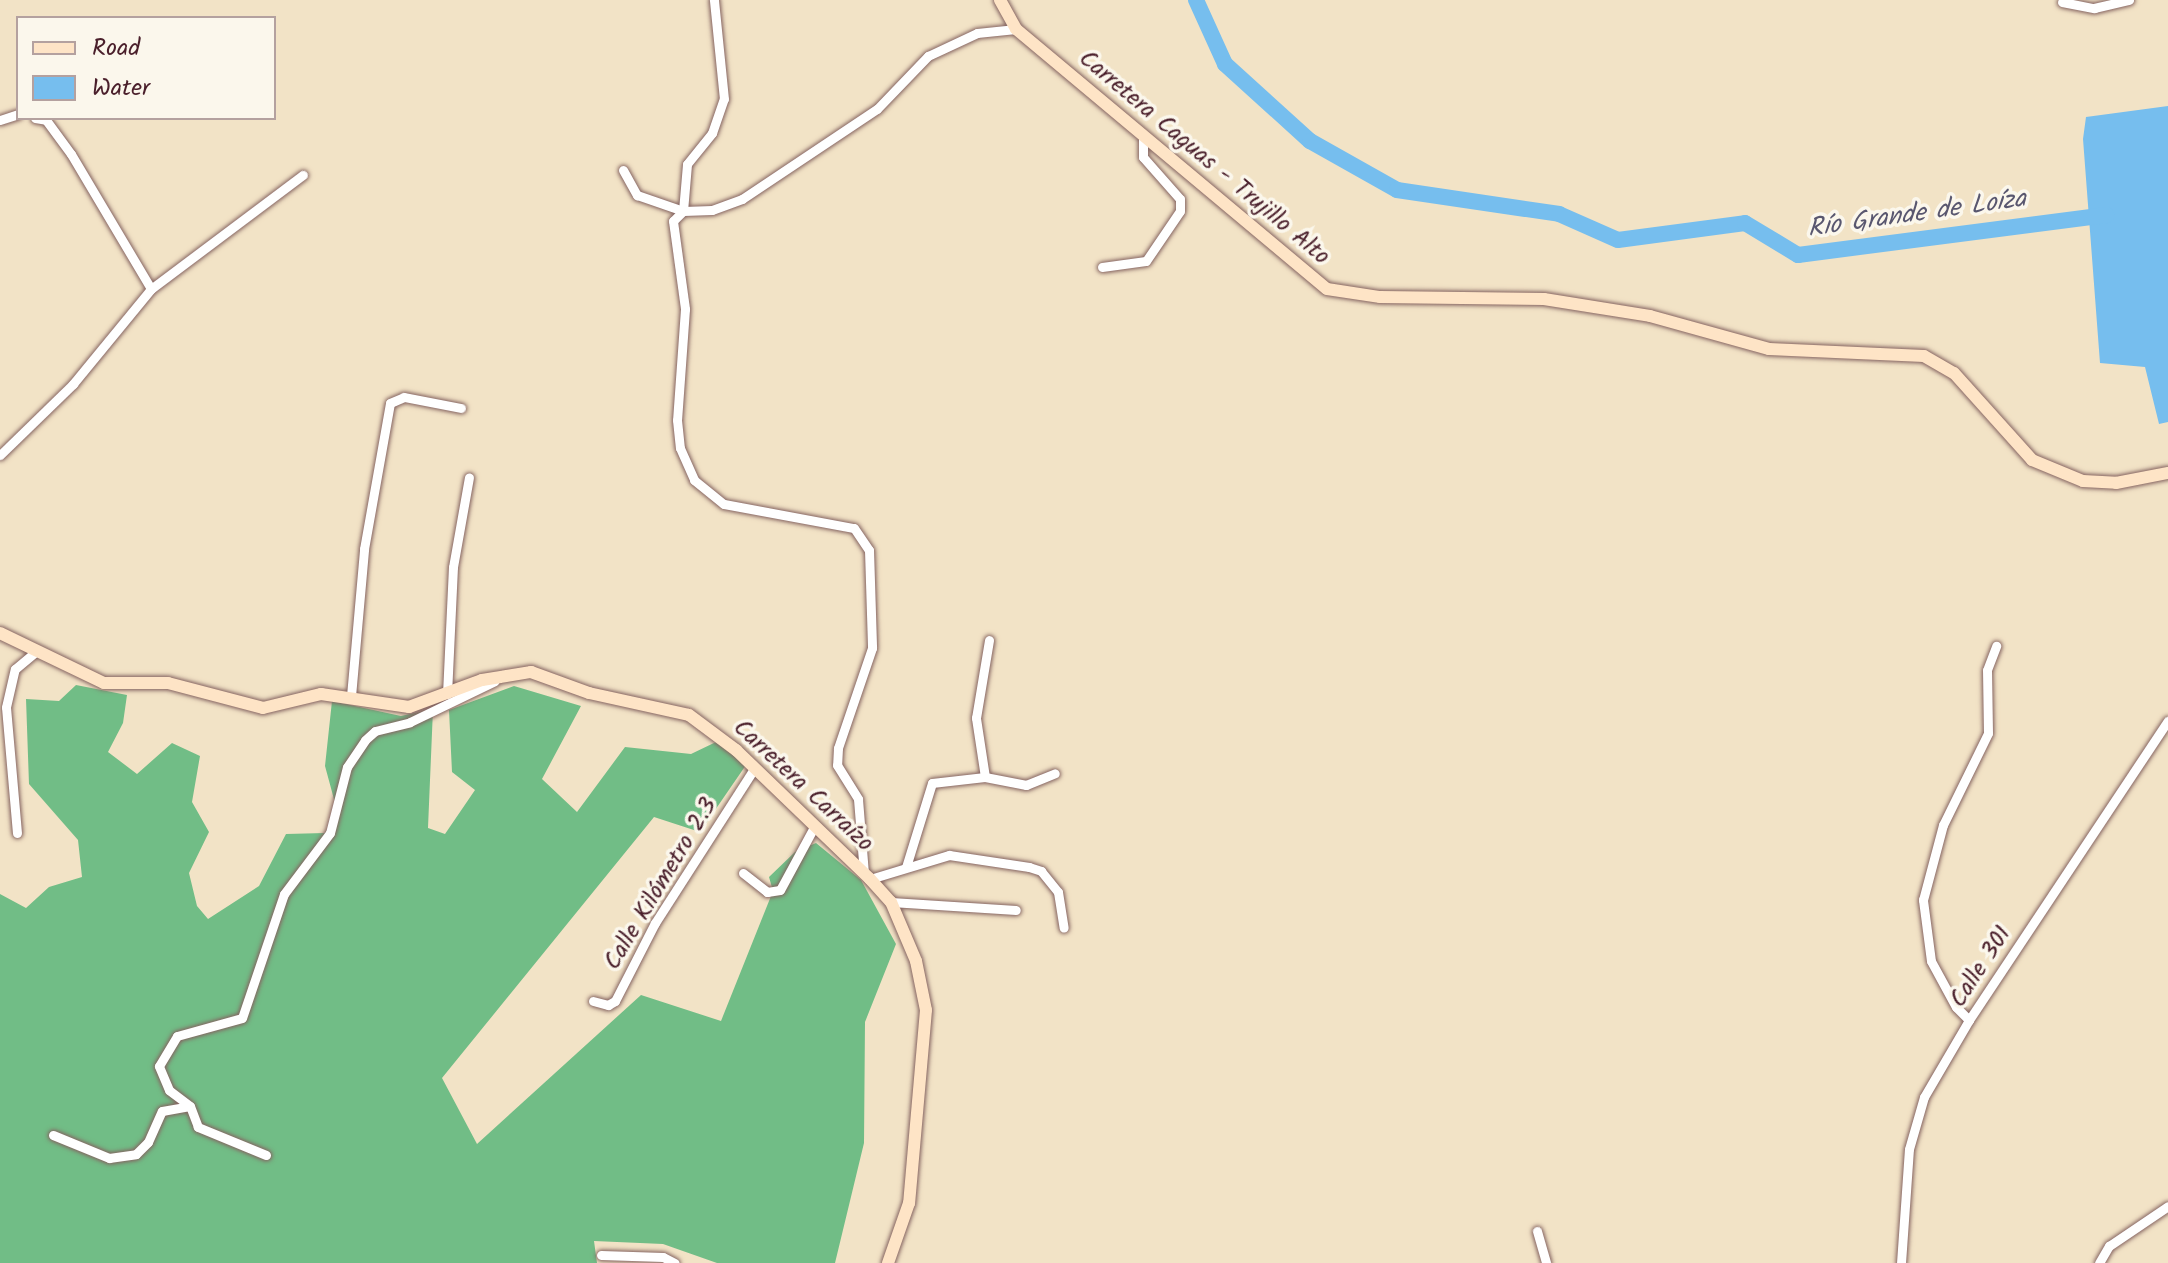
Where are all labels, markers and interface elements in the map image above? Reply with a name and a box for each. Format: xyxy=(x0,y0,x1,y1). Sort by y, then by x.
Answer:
legend xyxy=(16,16,276,120)
text: Road xyxy=(92,29,140,68)
street label: Carretera Caguas - Trujillo Alto xyxy=(1073,45,1335,271)
text: Water xyxy=(92,69,150,108)
water label: Río Grande de Loíza xyxy=(1806,184,2028,246)
street label: Carretera Carraízo xyxy=(727,714,879,858)
street label: Calle Kilómetro 2.3 xyxy=(598,793,724,975)
street label: Calle 301 xyxy=(1944,921,2018,1013)

